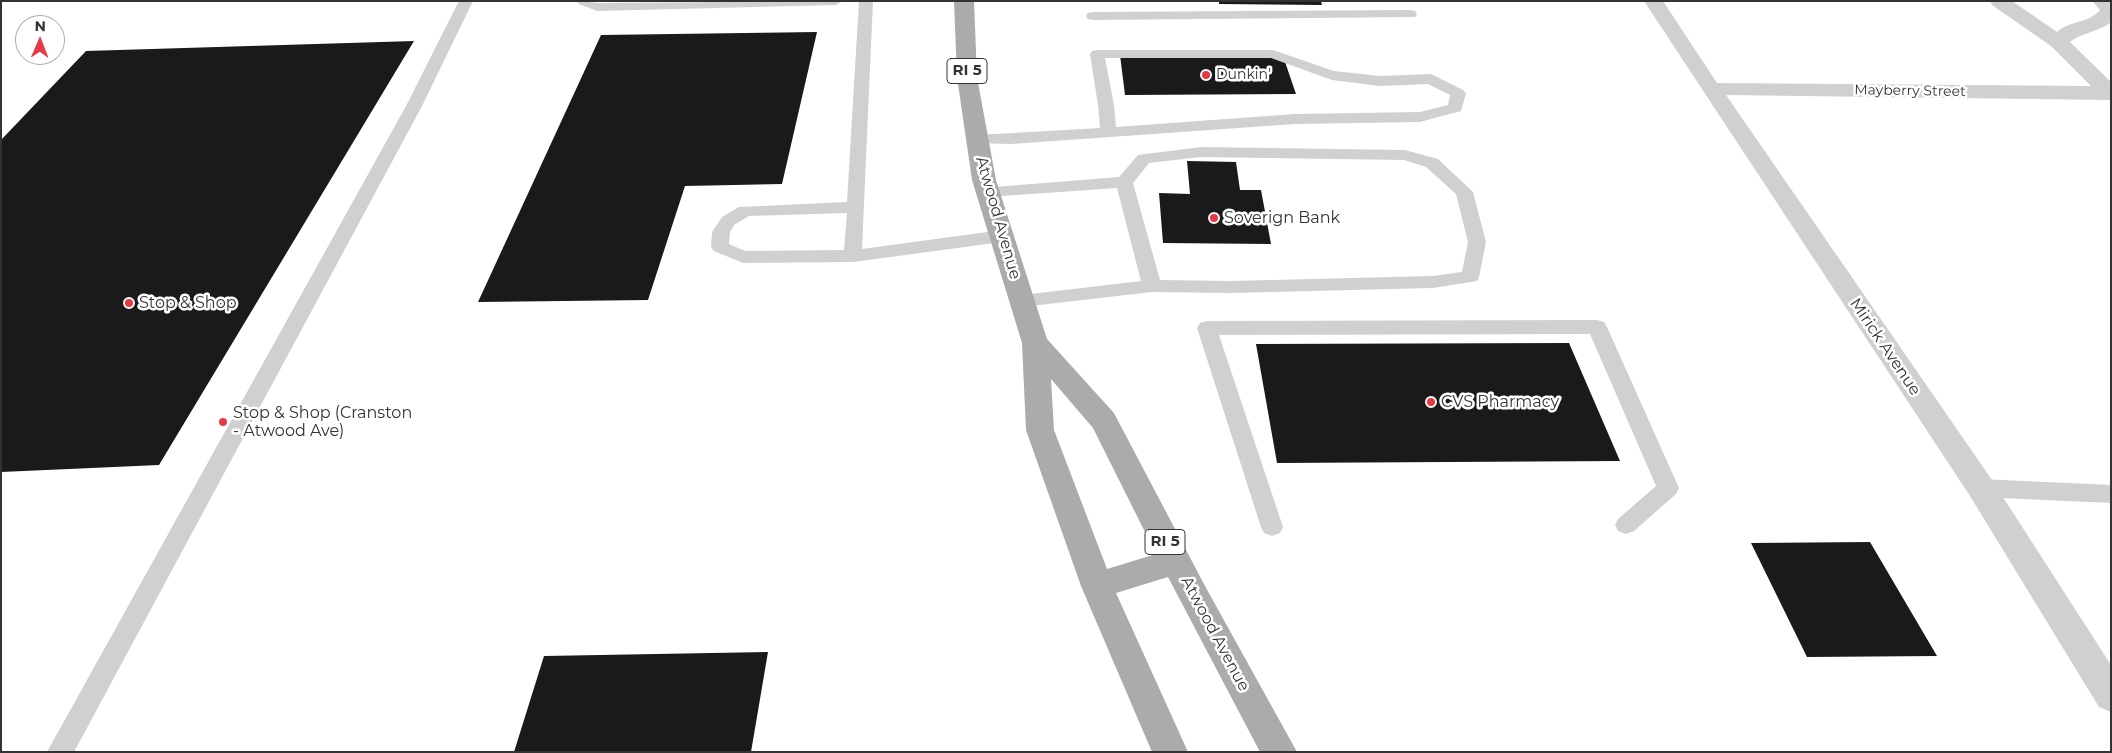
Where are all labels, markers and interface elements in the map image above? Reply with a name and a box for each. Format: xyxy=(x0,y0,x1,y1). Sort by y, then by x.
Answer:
north arrow xyxy=(15,15,65,65)
text: N xyxy=(34,17,46,35)
road number: RI 5 xyxy=(947,58,987,84)
place label: Dunkin' xyxy=(1216,67,1271,83)
marker: Dunkin' xyxy=(1200,69,1212,81)
street label: Mayberry Street xyxy=(1854,82,1966,100)
street label: Atwood Avenue xyxy=(971,154,1025,282)
place label: Soverign Bank xyxy=(1224,208,1340,228)
marker: Soverign Bank xyxy=(1208,212,1220,224)
place label: Stop & Shop xyxy=(139,293,237,313)
street label: Mirick Avenue xyxy=(1845,295,1925,399)
marker: Stop & Shop xyxy=(123,297,135,309)
place label: CVS Pharmacy xyxy=(1441,392,1559,412)
marker: CVS Pharmacy xyxy=(1425,396,1437,408)
place label: Stop & Shop (Cranston - Atwood Ave) xyxy=(233,403,412,441)
marker: Stop & Shop (Cranston - Atwood Ave) xyxy=(217,416,229,428)
road number: RI 5 xyxy=(1145,530,1185,554)
street label: Atwood Avenue xyxy=(1177,573,1253,695)

